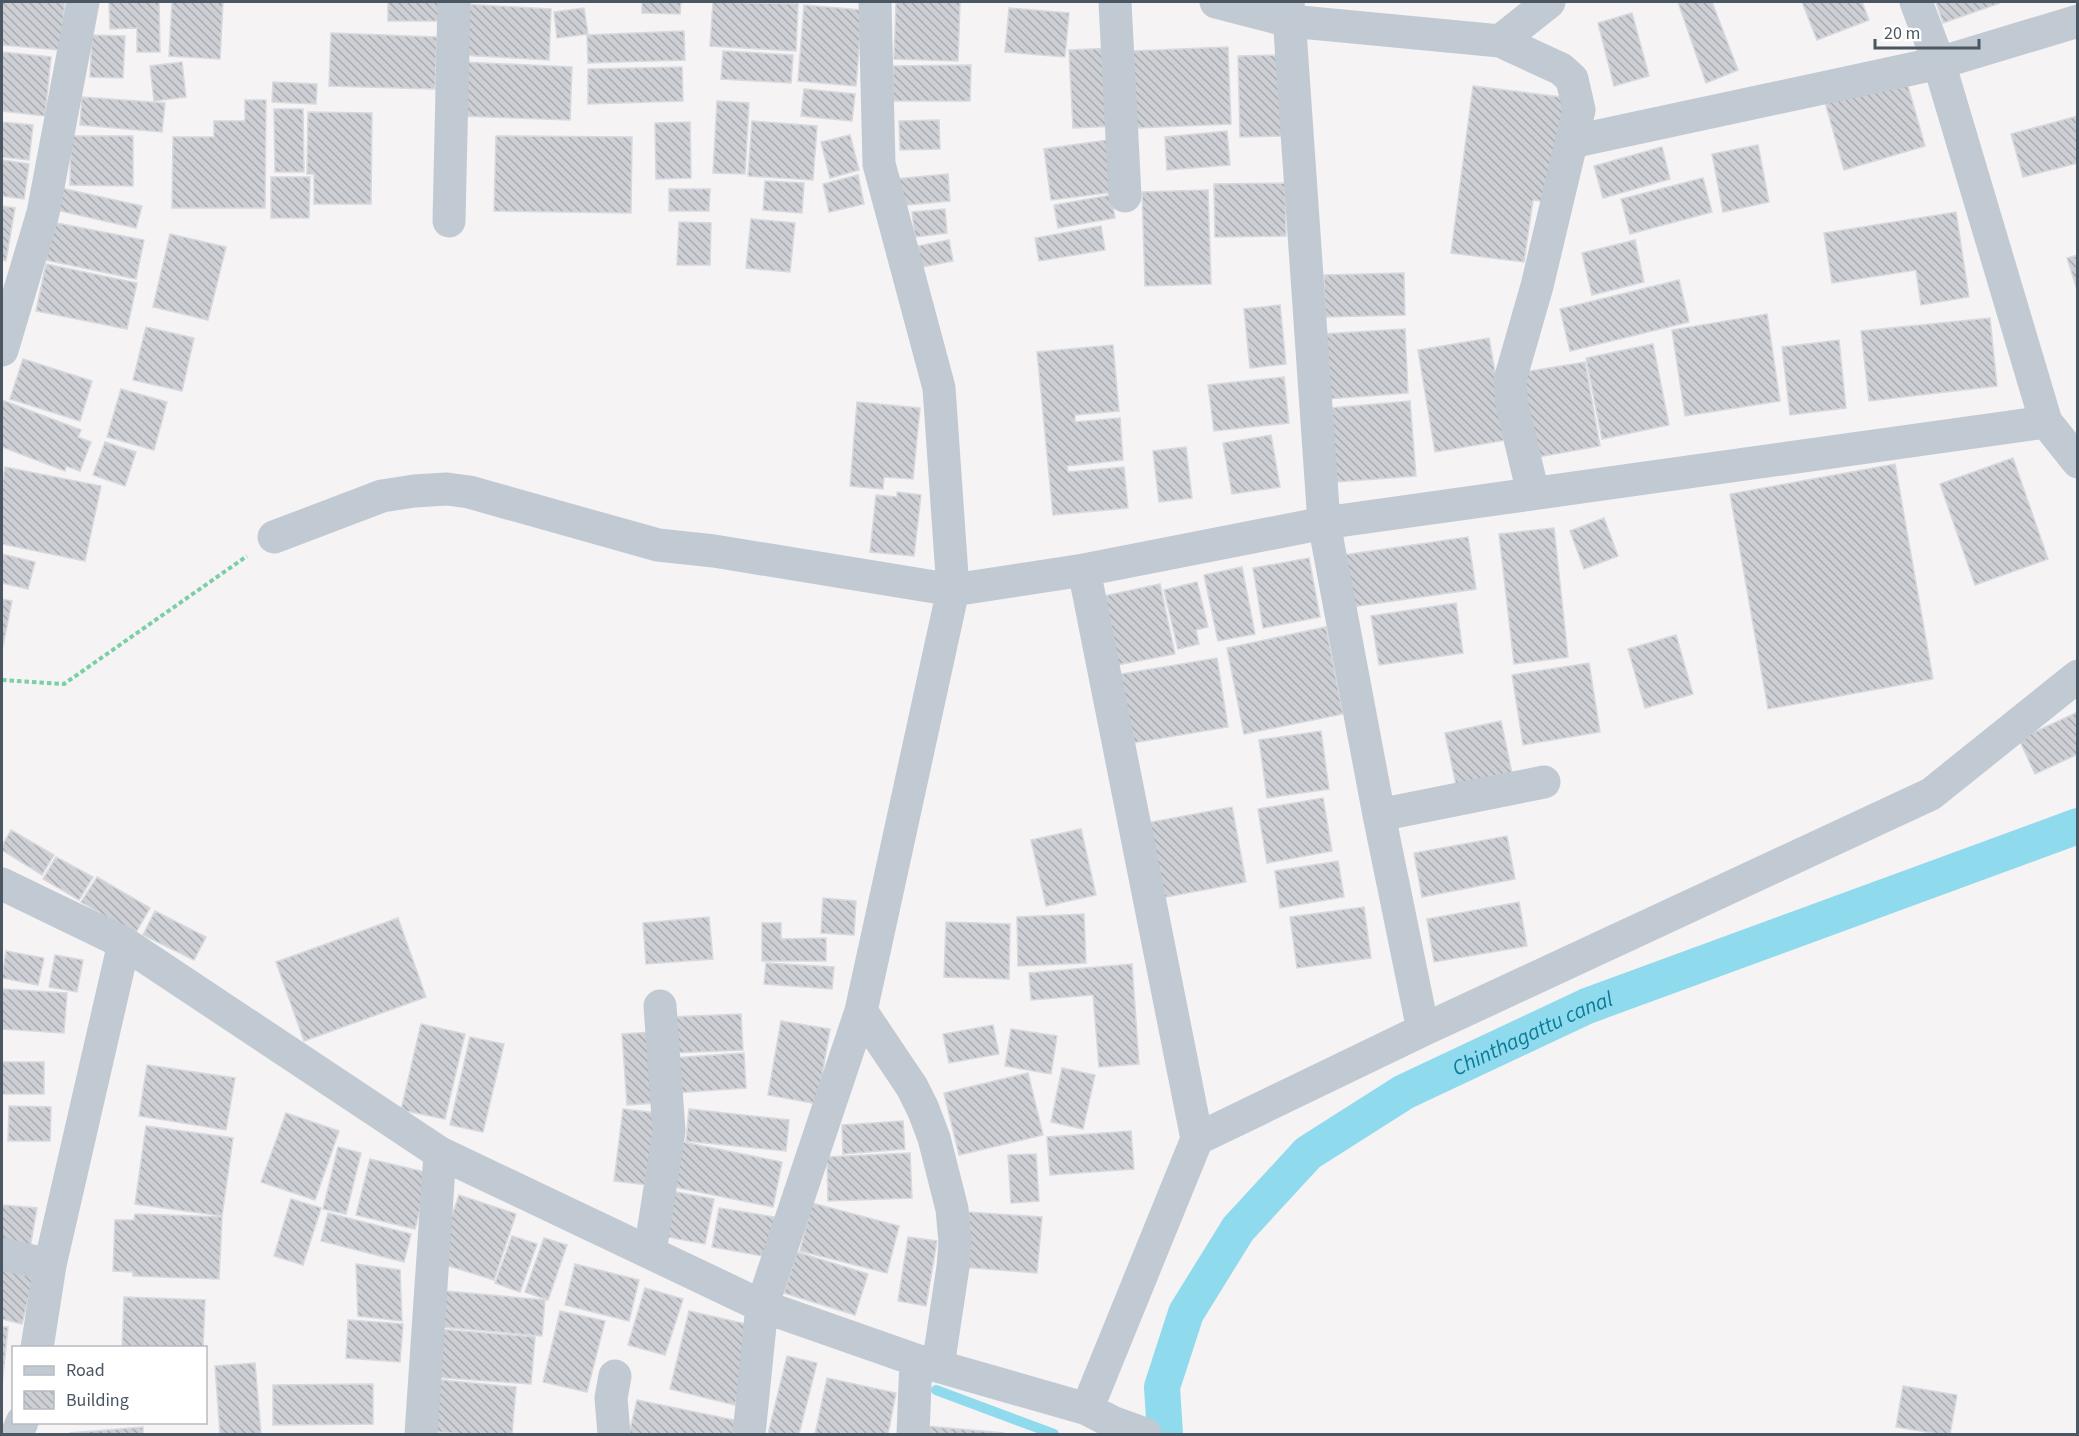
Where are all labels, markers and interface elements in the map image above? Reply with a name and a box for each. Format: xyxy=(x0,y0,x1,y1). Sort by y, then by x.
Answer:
scale bar xyxy=(1875,12,1978,50)
text: 20 m xyxy=(1884,21,1920,46)
water label: Chinthagattu canal xyxy=(1447,983,1618,1084)
legend xyxy=(12,1346,207,1424)
text: Road xyxy=(66,1358,105,1383)
text: Building xyxy=(66,1388,129,1413)

